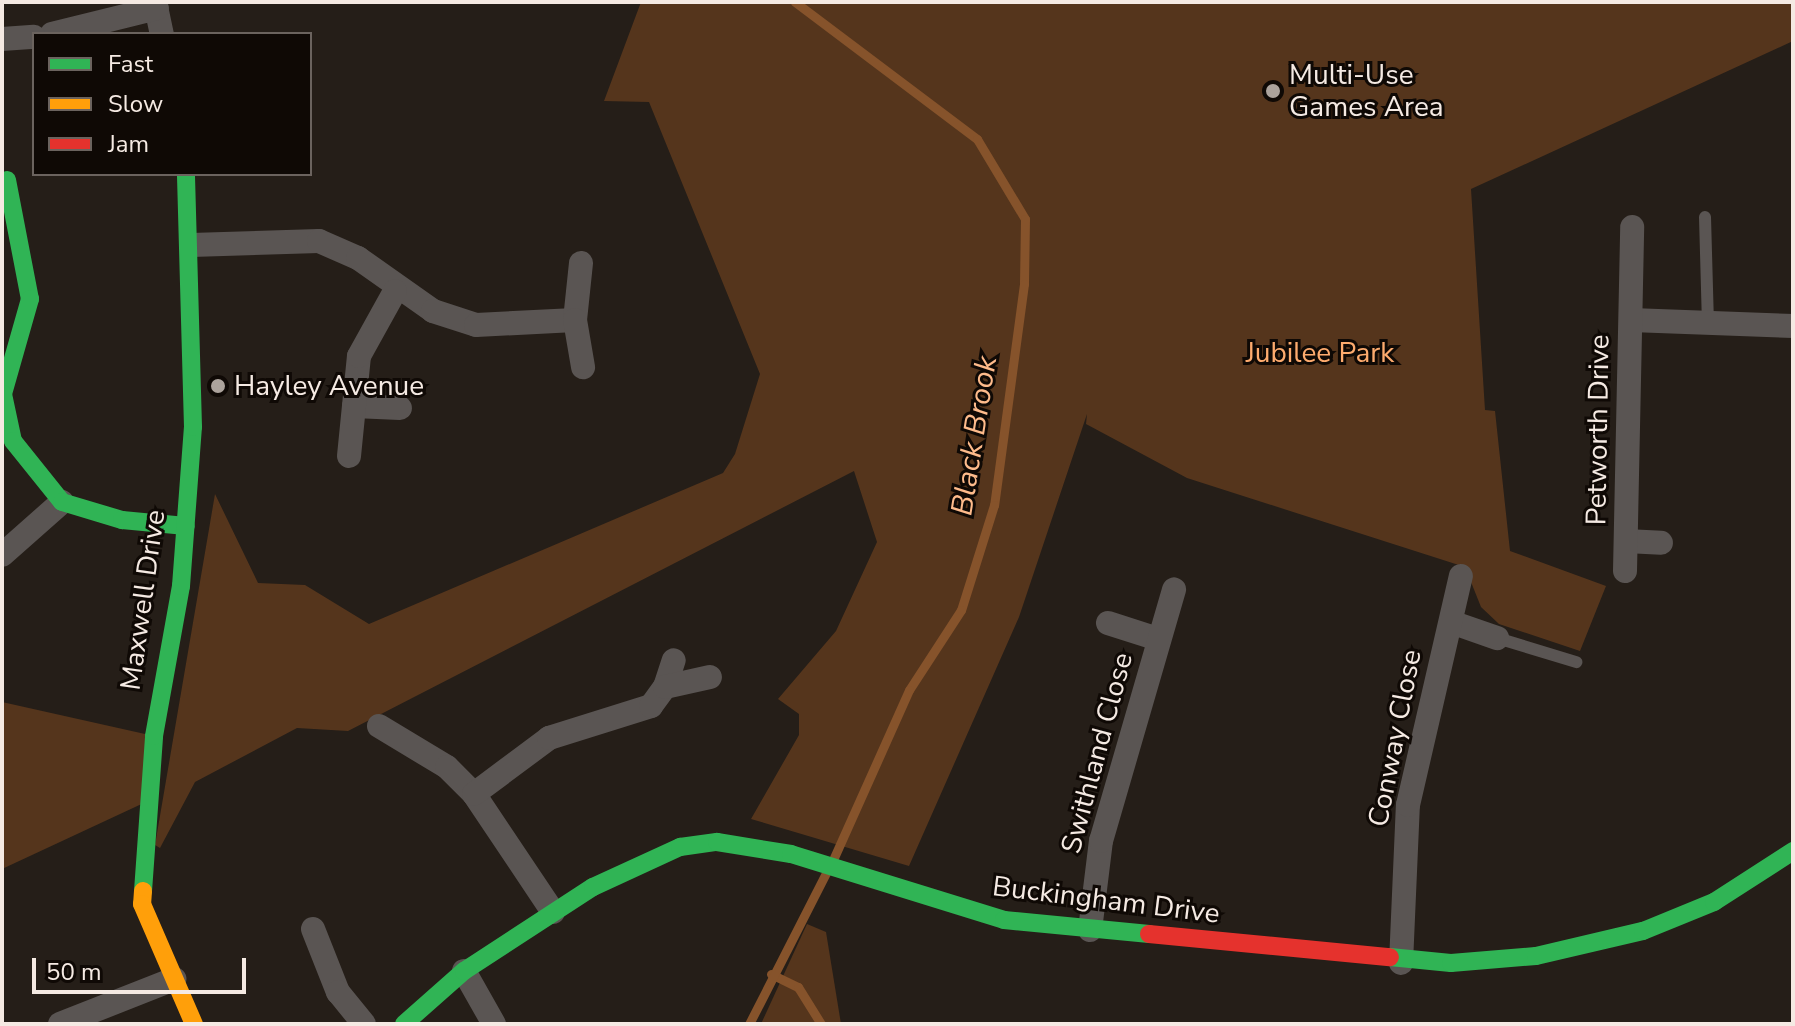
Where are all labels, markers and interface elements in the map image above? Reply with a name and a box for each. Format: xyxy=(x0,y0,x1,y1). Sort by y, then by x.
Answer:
legend xyxy=(32,32,312,176)
text: Fast xyxy=(108,48,153,80)
place label: Multi-Use Games Area xyxy=(1289,58,1444,124)
marker: Multi-Use Games Area xyxy=(1264,82,1282,100)
text: Slow xyxy=(108,88,163,120)
text: Jam xyxy=(108,128,149,160)
street label: Petworth Drive xyxy=(1580,334,1616,526)
park label: Jubilee Park xyxy=(1246,336,1394,370)
water label: Black Brook xyxy=(945,354,1005,518)
place label: Hayley Avenue xyxy=(234,369,424,403)
marker: Hayley Avenue xyxy=(209,377,227,395)
street label: Maxwell Drive xyxy=(114,508,172,692)
street label: Conway Close xyxy=(1361,647,1429,829)
street label: Swithland Close xyxy=(1054,649,1140,857)
street label: Buckingham Drive xyxy=(990,869,1222,931)
scale bar xyxy=(36,942,250,992)
text: 50 m xyxy=(46,956,102,988)

